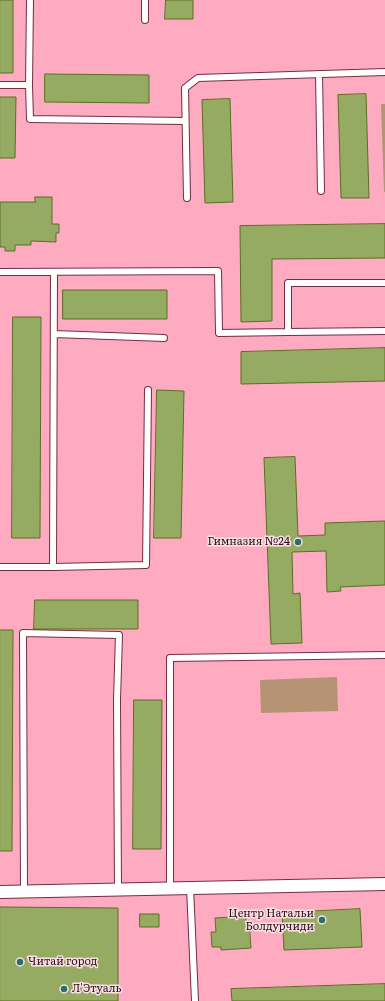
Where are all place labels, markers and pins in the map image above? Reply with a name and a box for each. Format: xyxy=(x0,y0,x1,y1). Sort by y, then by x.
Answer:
place label: Гимназия №24 xyxy=(207,535,290,549)
marker: Гимназия №24 xyxy=(293,537,303,547)
place label: Центр Натальи Болдурчиди xyxy=(228,907,314,933)
marker: Центр Натальи Болдурчиди xyxy=(317,915,327,925)
place label: Читай город xyxy=(28,955,97,969)
marker: Читай город xyxy=(15,957,25,967)
place label: Л'Этуаль xyxy=(72,982,122,996)
marker: Л'Этуаль xyxy=(59,984,69,994)

